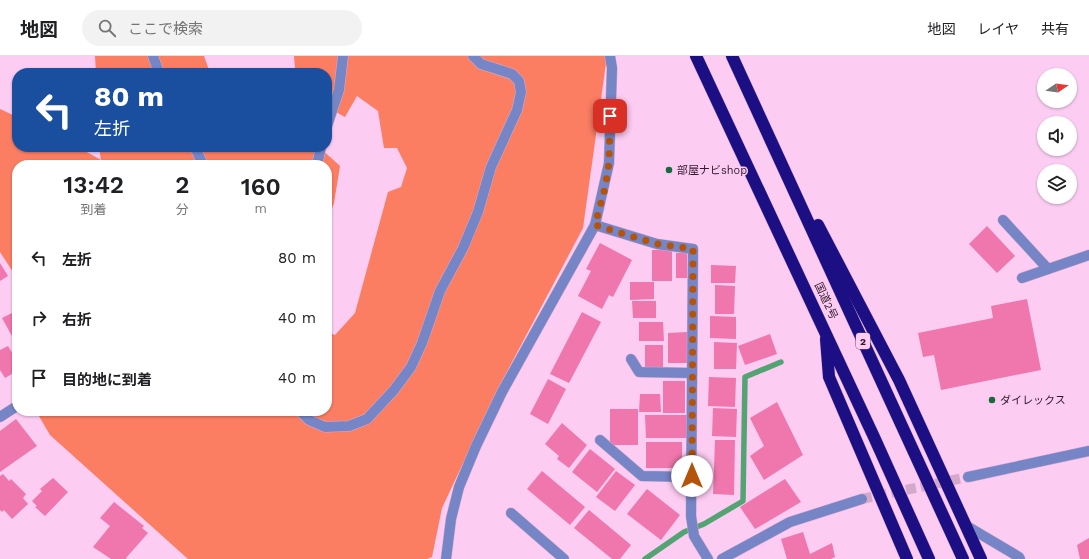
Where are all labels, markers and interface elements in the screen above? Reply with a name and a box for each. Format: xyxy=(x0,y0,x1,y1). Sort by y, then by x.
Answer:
search box xyxy=(82,10,362,46)
icon: search xyxy=(96,17,118,39)
text: 地図 xyxy=(20,18,58,41)
text: ここで検索 xyxy=(128,20,203,38)
text: 地図 xyxy=(927,21,955,37)
text: レイヤ xyxy=(977,21,1019,37)
text: 共有 xyxy=(1041,21,1069,37)
north arrow xyxy=(1037,68,1077,108)
map controls xyxy=(1037,68,1077,204)
text: 80 m xyxy=(94,80,164,113)
icon: left xyxy=(28,84,80,136)
pin xyxy=(593,99,627,133)
icon: arrive xyxy=(599,105,621,127)
button: sound xyxy=(1037,116,1077,156)
text: 左折 xyxy=(94,118,130,139)
place label: 部屋ナビshop xyxy=(677,164,747,177)
button: layers xyxy=(1037,164,1077,204)
marker: 部屋ナビshop xyxy=(664,165,674,175)
text: 13:42 xyxy=(63,171,124,199)
text: 2 xyxy=(175,171,189,199)
text: 160 xyxy=(241,173,281,201)
text: m xyxy=(254,201,267,216)
text: 到着 xyxy=(81,202,107,217)
text: 分 xyxy=(176,202,189,217)
icon: left xyxy=(28,247,50,269)
text: 80 m xyxy=(278,249,316,267)
text: 左折 xyxy=(62,251,92,269)
street label: 国道2号 xyxy=(812,280,840,322)
icon: right xyxy=(28,307,50,329)
text: 40 m xyxy=(278,309,316,327)
text: 右折 xyxy=(62,311,92,329)
road number: 2 xyxy=(856,333,870,349)
icon: arrive xyxy=(28,367,50,389)
text: 40 m xyxy=(278,369,316,387)
text: 目的地に到着 xyxy=(62,371,152,389)
place label: ダイレックス xyxy=(1000,394,1066,407)
marker: ダイレックス xyxy=(987,395,997,405)
position arrow xyxy=(671,455,713,497)

